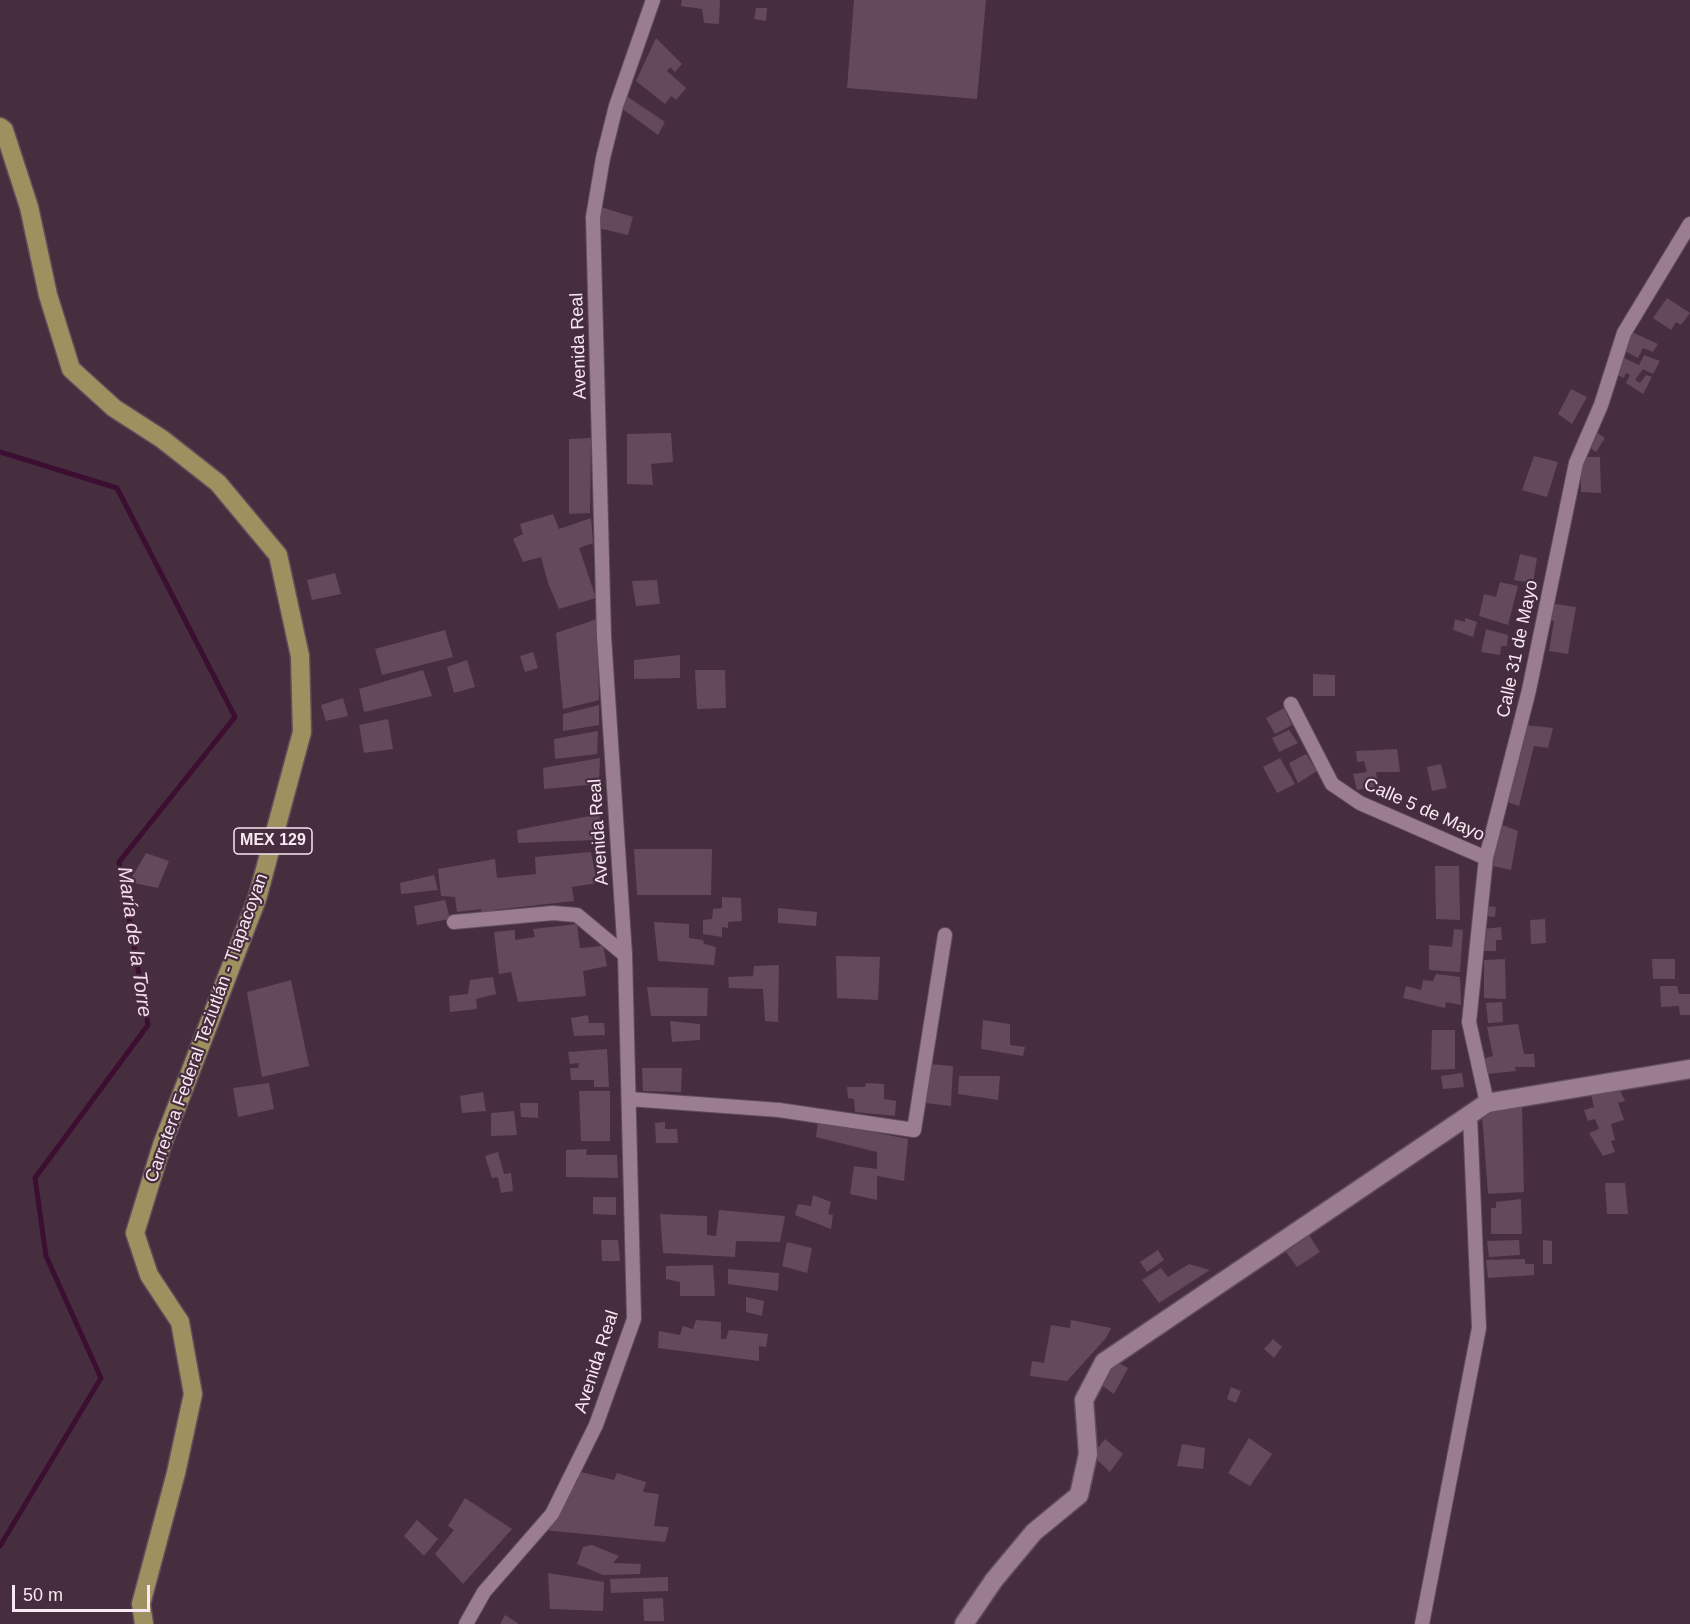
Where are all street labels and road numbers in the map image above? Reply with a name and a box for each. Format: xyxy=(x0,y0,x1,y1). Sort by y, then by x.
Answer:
street label: Avenida Real xyxy=(566,292,592,400)
street label: Calle 31 de Mayo xyxy=(1493,578,1543,720)
street label: Calle 5 de Mayo xyxy=(1360,774,1488,846)
street label: Avenida Real xyxy=(585,778,613,886)
road number: MEX 129 xyxy=(234,828,312,854)
street label: Carretera Federal Teziutlán - Tlapacoyan xyxy=(141,871,273,1185)
street label: Avenida Real xyxy=(570,1308,624,1416)

